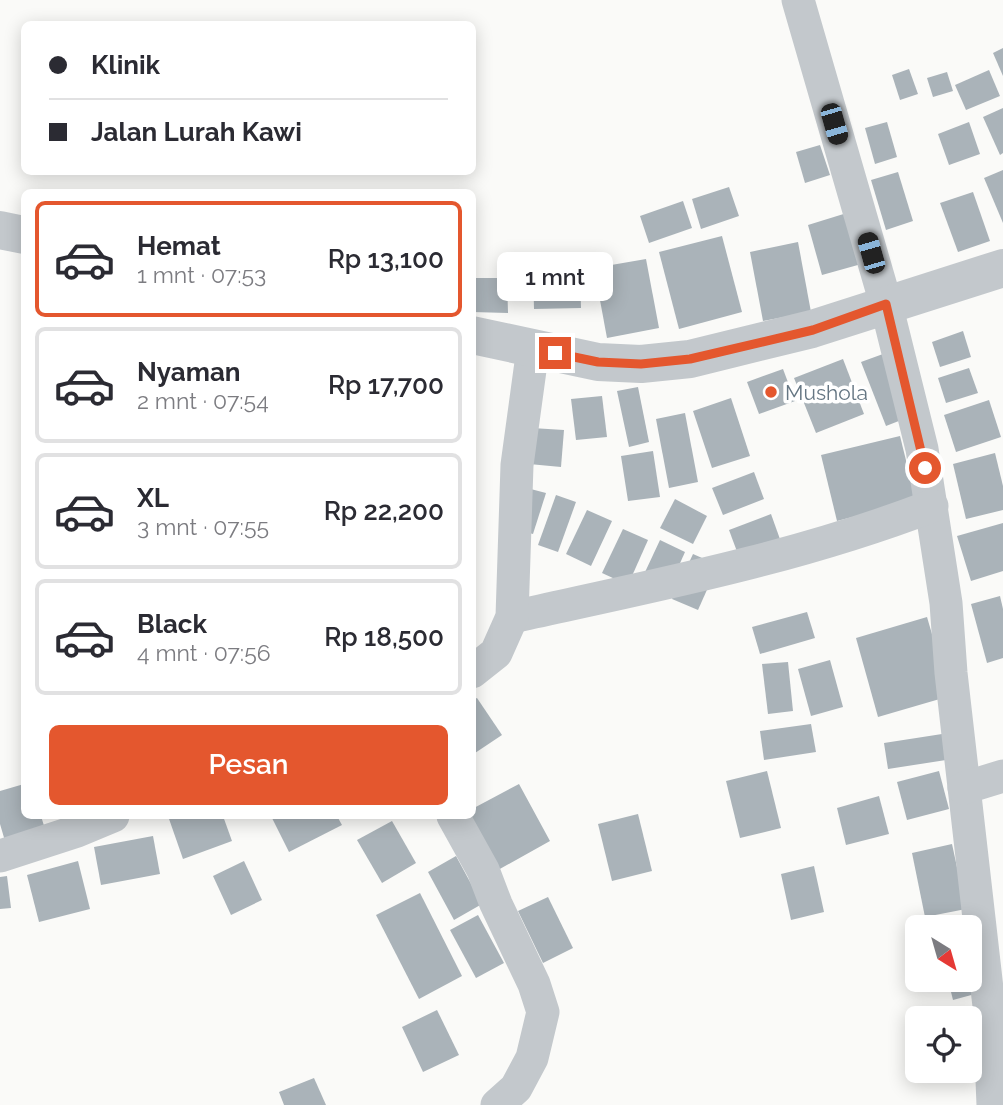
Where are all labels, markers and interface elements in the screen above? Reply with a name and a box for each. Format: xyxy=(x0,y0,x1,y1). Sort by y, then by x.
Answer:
text: Klinik xyxy=(91,50,160,80)
car xyxy=(819,101,850,147)
text: Jalan Lurah Kawi xyxy=(91,117,302,147)
icon: car xyxy=(53,228,116,291)
car xyxy=(856,230,887,276)
text: Hemat xyxy=(137,231,221,261)
text: Rp 13,100 xyxy=(328,244,444,274)
callout: 1 mnt xyxy=(497,252,613,300)
text: 1 mnt · 07:53 xyxy=(137,261,266,288)
text: 1 mnt xyxy=(525,263,585,290)
route end xyxy=(539,337,571,369)
icon: car xyxy=(53,354,116,417)
text: Nyaman xyxy=(137,357,241,387)
text: Rp 17,700 xyxy=(328,370,444,400)
place label: Mushola xyxy=(785,380,868,405)
marker: Mushola xyxy=(763,384,779,400)
text: 2 mnt · 07:54 xyxy=(137,387,269,414)
route start xyxy=(909,452,941,484)
icon: car xyxy=(53,480,116,543)
text: XL xyxy=(137,483,169,513)
text: Rp 22,200 xyxy=(324,496,444,526)
text: 3 mnt · 07:55 xyxy=(137,513,269,540)
icon: car xyxy=(53,606,116,669)
text: Black xyxy=(137,609,207,639)
text: Rp 18,500 xyxy=(324,622,444,652)
text: 4 mnt · 07:56 xyxy=(137,639,271,666)
button: Pesan xyxy=(49,725,448,805)
north arrow xyxy=(905,915,982,992)
map controls xyxy=(905,915,982,1083)
button: locate xyxy=(905,1006,982,1083)

